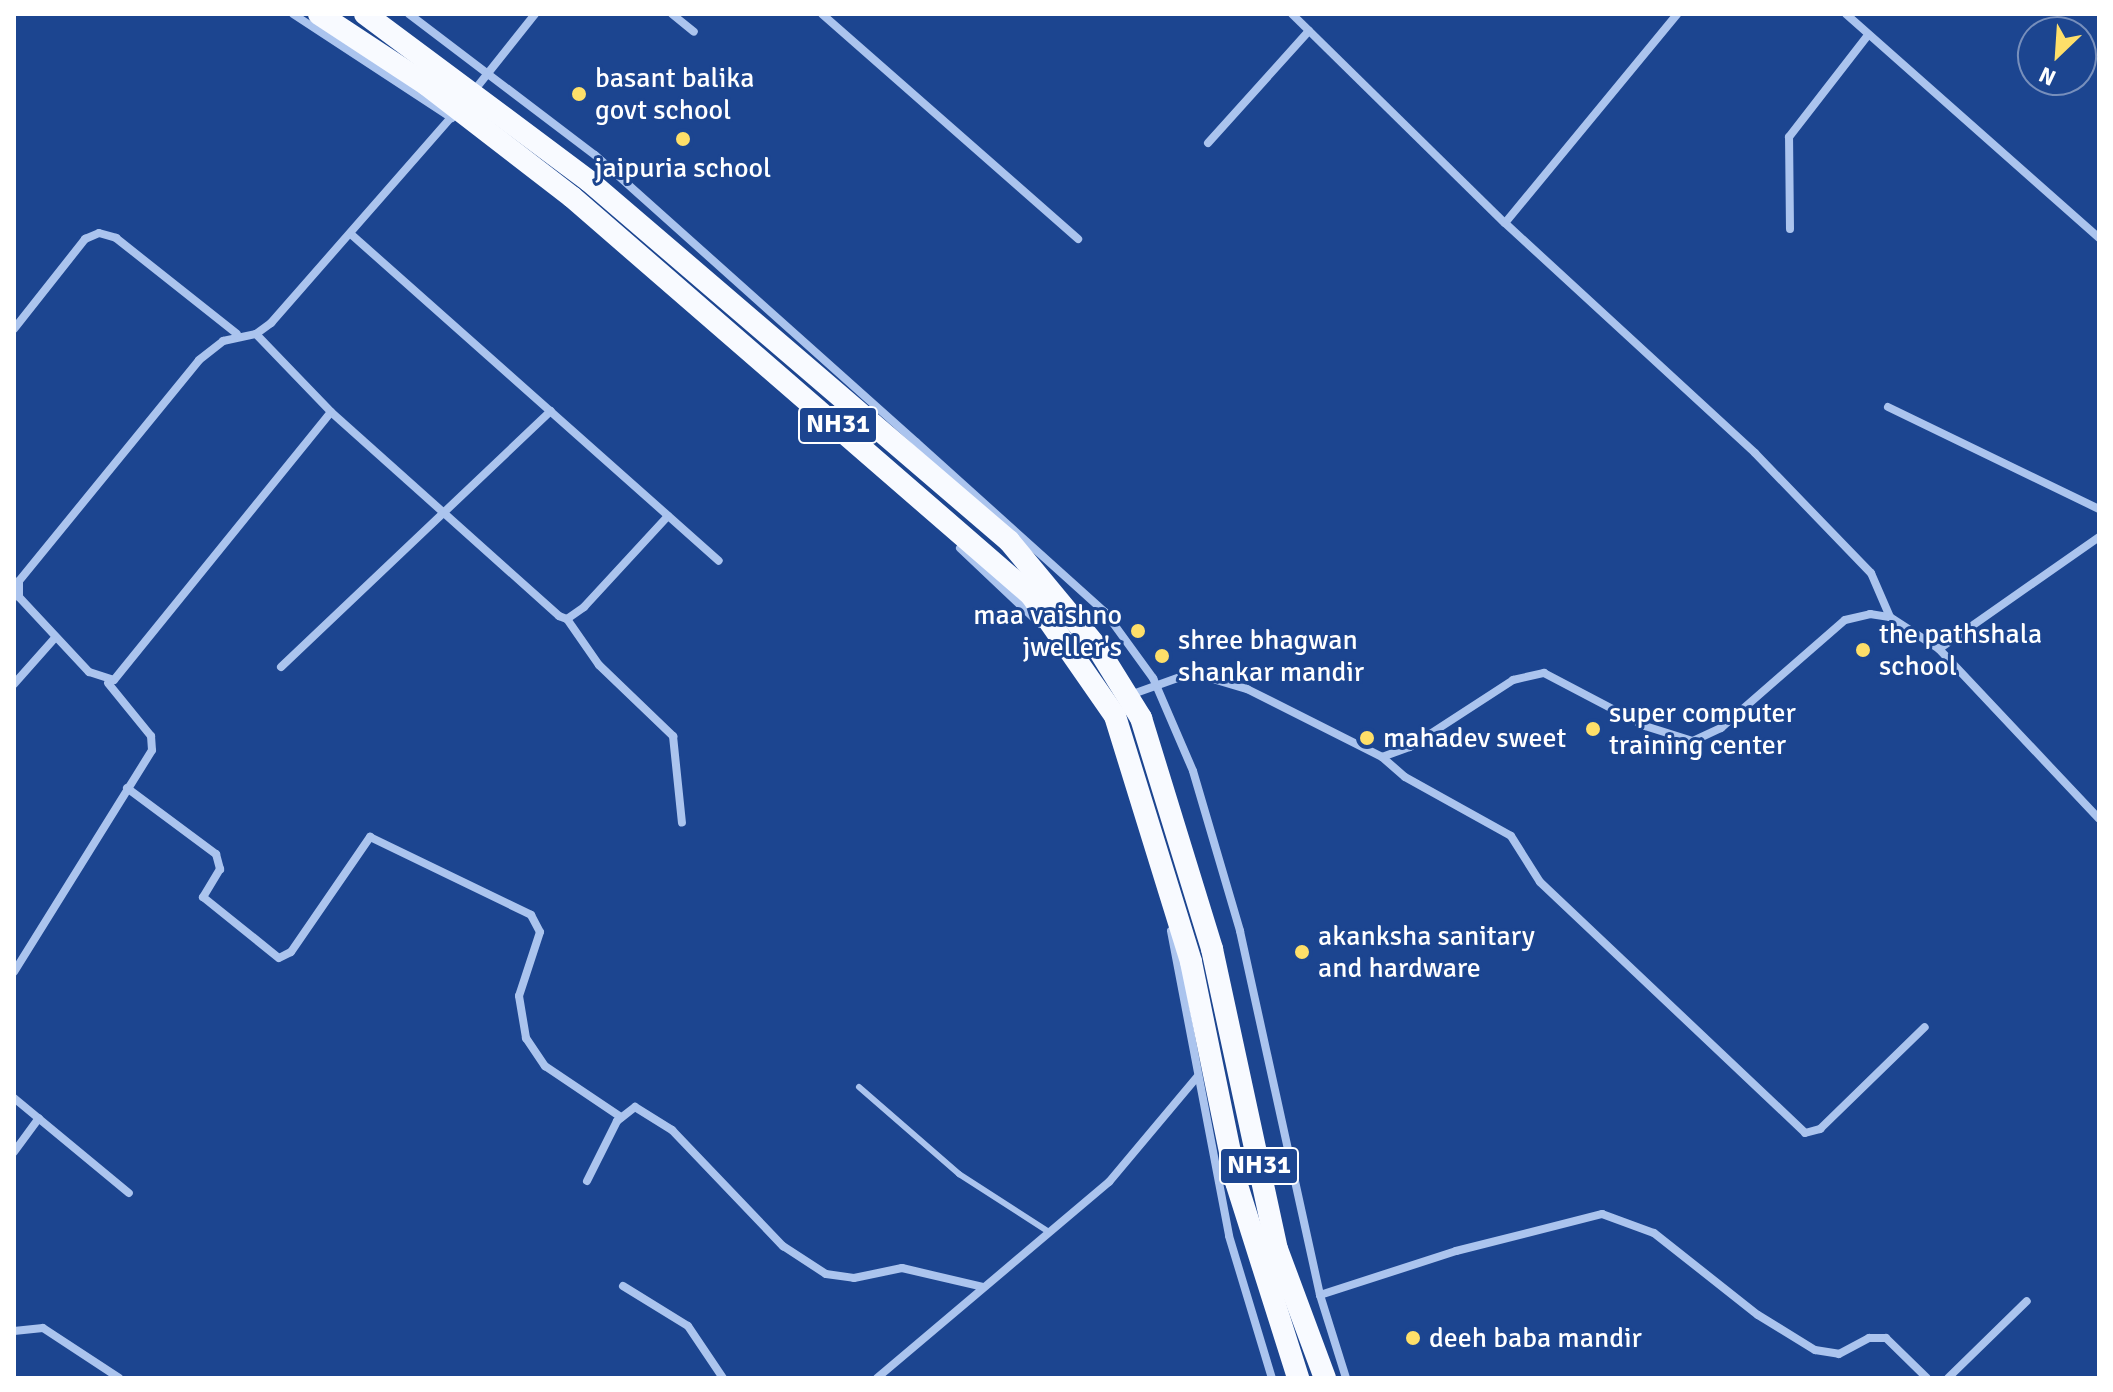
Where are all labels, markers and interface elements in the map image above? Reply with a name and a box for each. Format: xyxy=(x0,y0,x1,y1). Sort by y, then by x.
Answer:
north arrow xyxy=(2017,16,2097,96)
place label: basant balika govt school xyxy=(595,61,755,127)
text: N xyxy=(2035,61,2060,92)
marker: basant balika govt school xyxy=(570,85,588,103)
marker: jaipuria school xyxy=(674,130,692,148)
place label: jaipuria school xyxy=(595,151,771,185)
road number: NH31 xyxy=(796,403,880,447)
place label: maa vaishno jweller's xyxy=(973,598,1122,664)
place label: the pathshala school xyxy=(1879,617,2042,683)
marker: maa vaishno jweller's xyxy=(1129,622,1147,640)
place label: shree bhagwan shankar mandir xyxy=(1178,623,1364,689)
marker: the pathshala school xyxy=(1854,641,1872,659)
marker: shree bhagwan shankar mandir xyxy=(1153,647,1171,665)
place label: super computer training center xyxy=(1609,696,1796,762)
marker: super computer training center xyxy=(1584,720,1602,738)
place label: mahadev sweet xyxy=(1383,721,1566,755)
marker: mahadev sweet xyxy=(1358,729,1376,747)
place label: akanksha sanitary and hardware xyxy=(1318,919,1535,985)
marker: akanksha sanitary and hardware xyxy=(1293,943,1311,961)
road number: NH31 xyxy=(1217,1144,1301,1188)
place label: deeh baba mandir xyxy=(1429,1321,1642,1355)
marker: deeh baba mandir xyxy=(1404,1329,1422,1347)

